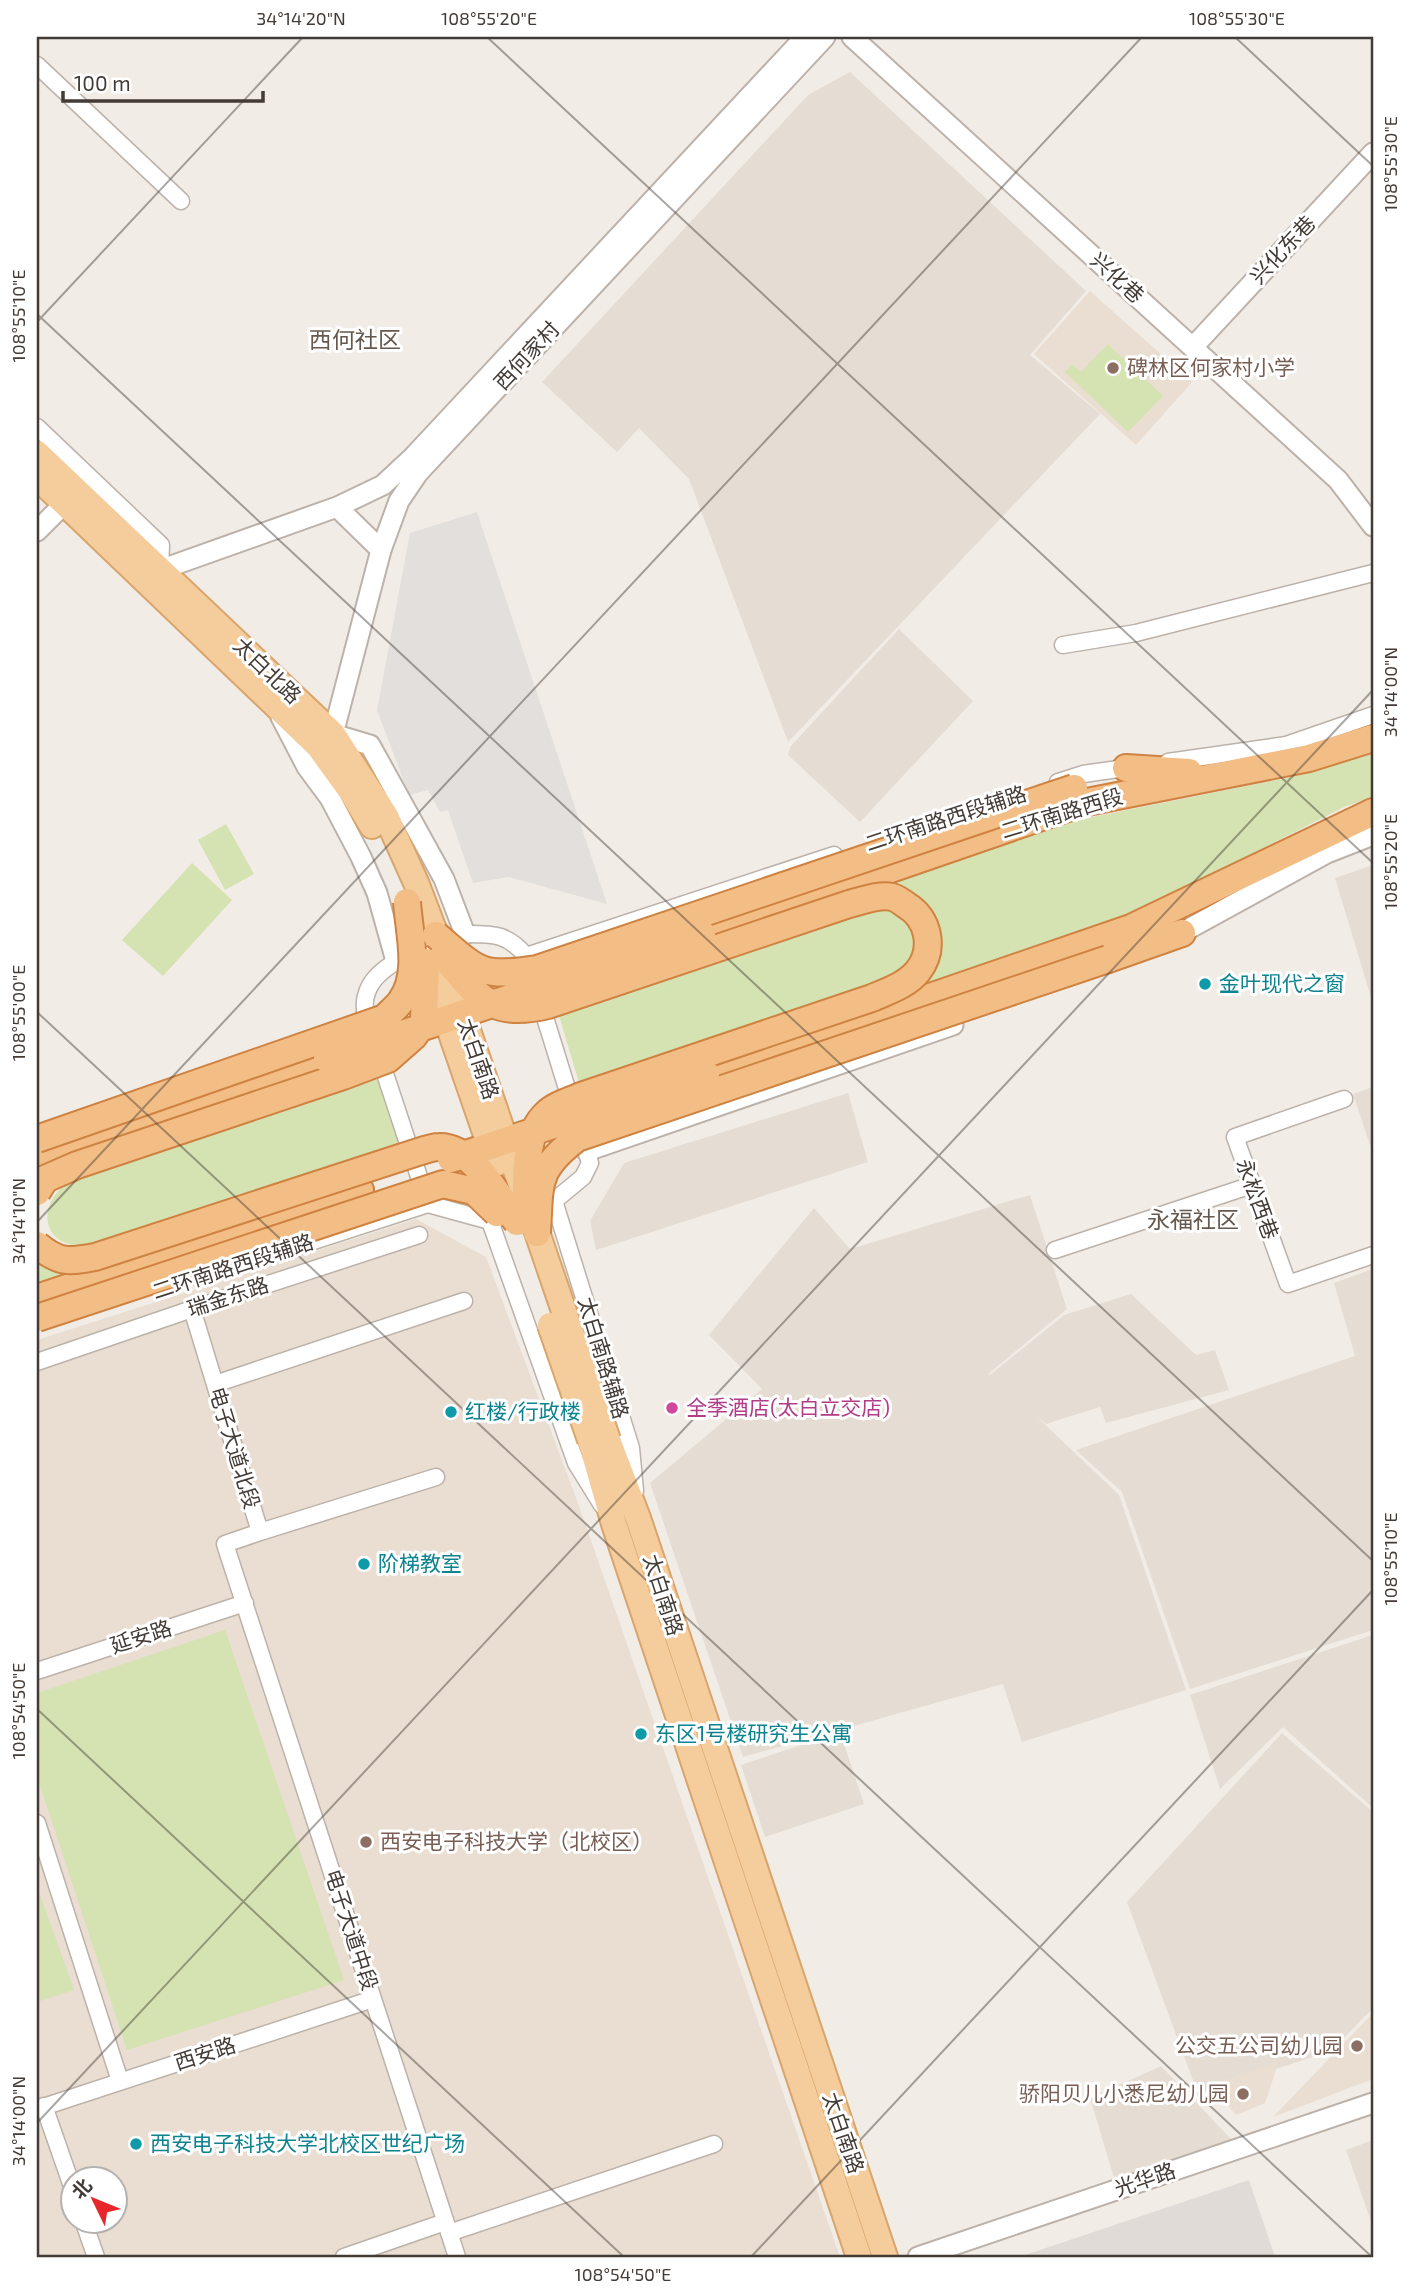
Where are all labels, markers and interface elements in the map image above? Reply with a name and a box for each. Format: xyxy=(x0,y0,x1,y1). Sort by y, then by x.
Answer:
text: 34°14'20"N xyxy=(256,7,346,29)
text: 108°55'20"E xyxy=(441,7,537,29)
text: 108°55'30"E xyxy=(1189,7,1285,29)
scale bar xyxy=(63,60,262,104)
text: 100 m xyxy=(74,70,131,95)
text: 108°55'30"E xyxy=(1379,116,1401,212)
street label: 兴化东巷 xyxy=(1244,210,1320,288)
street label: 兴化巷 xyxy=(1086,247,1150,307)
text: 108°55'10"E xyxy=(7,270,29,363)
street label: 西何家村 xyxy=(488,316,564,394)
district label: 西何社区 xyxy=(309,325,401,353)
place label: 碑林区何家村小学 xyxy=(1127,354,1295,379)
marker: 碑林区何家村小学 xyxy=(1105,360,1121,376)
street label: 太白北路 xyxy=(229,632,307,708)
text: 34°14'00"N xyxy=(1379,647,1401,737)
street label: 二环南路西段辅路 xyxy=(862,780,1029,855)
street label: 二环南路西段 xyxy=(998,782,1125,843)
text: 108°55'20"E xyxy=(1379,814,1401,910)
text: 108°55'00"E xyxy=(7,965,29,1061)
place label: 金叶现代之窗 xyxy=(1219,970,1345,995)
marker: 金叶现代之窗 xyxy=(1197,976,1213,992)
street label: 太白南路 xyxy=(454,1015,505,1102)
street label: 永松西巷 xyxy=(1232,1155,1285,1242)
text: 34°14'10"N xyxy=(7,1178,29,1264)
district label: 永福社区 xyxy=(1147,1205,1239,1233)
street label: 二环南路西段辅路 xyxy=(149,1228,316,1303)
street label: 瑞金东路 xyxy=(184,1271,271,1320)
street label: 太白南路辅路 xyxy=(574,1294,635,1421)
street label: 电子大道北段 xyxy=(205,1384,266,1511)
place label: 全季酒店(太白立交店) xyxy=(686,1394,890,1419)
place label: 红楼/行政楼 xyxy=(465,1398,581,1423)
marker: 全季酒店(太白立交店) xyxy=(664,1400,680,1416)
marker: 红楼/行政楼 xyxy=(443,1404,459,1420)
text: 108°55'10"E xyxy=(1379,1513,1401,1606)
place label: 阶梯教室 xyxy=(378,1550,462,1575)
street label: 太白南路 xyxy=(640,1551,689,1638)
marker: 阶梯教室 xyxy=(356,1556,372,1572)
street label: 延安路 xyxy=(107,1614,174,1657)
text: 108°54'50"E xyxy=(7,1663,29,1759)
place label: 东区1号楼研究生公寓 xyxy=(655,1720,852,1745)
marker: 东区1号楼研究生公寓 xyxy=(633,1726,649,1742)
place label: 西安电子科技大学（北校区） xyxy=(380,1828,653,1853)
marker: 西安电子科技大学（北校区） xyxy=(358,1834,374,1850)
street label: 电子大道中段 xyxy=(321,1866,384,1993)
street label: 西安路 xyxy=(171,2031,238,2074)
place label: 公交五公司幼儿园 xyxy=(1175,2032,1343,2057)
marker: 公交五公司幼儿园 xyxy=(1349,2038,1365,2054)
text: 34°14'00"N xyxy=(7,2076,29,2166)
place label: 骄阳贝儿小悉尼幼儿园 xyxy=(1019,2080,1229,2105)
marker: 骄阳贝儿小悉尼幼儿园 xyxy=(1235,2086,1251,2102)
street label: 太白南路 xyxy=(819,2089,870,2176)
place label: 西安电子科技大学北校区世纪广场 xyxy=(150,2130,465,2155)
marker: 西安电子科技大学北校区世纪广场 xyxy=(128,2136,144,2152)
street label: 光华路 xyxy=(1111,2157,1178,2201)
north arrow xyxy=(60,2164,130,2234)
text: 北 xyxy=(66,2173,96,2203)
text: 108°54'50"E xyxy=(575,2263,671,2285)

